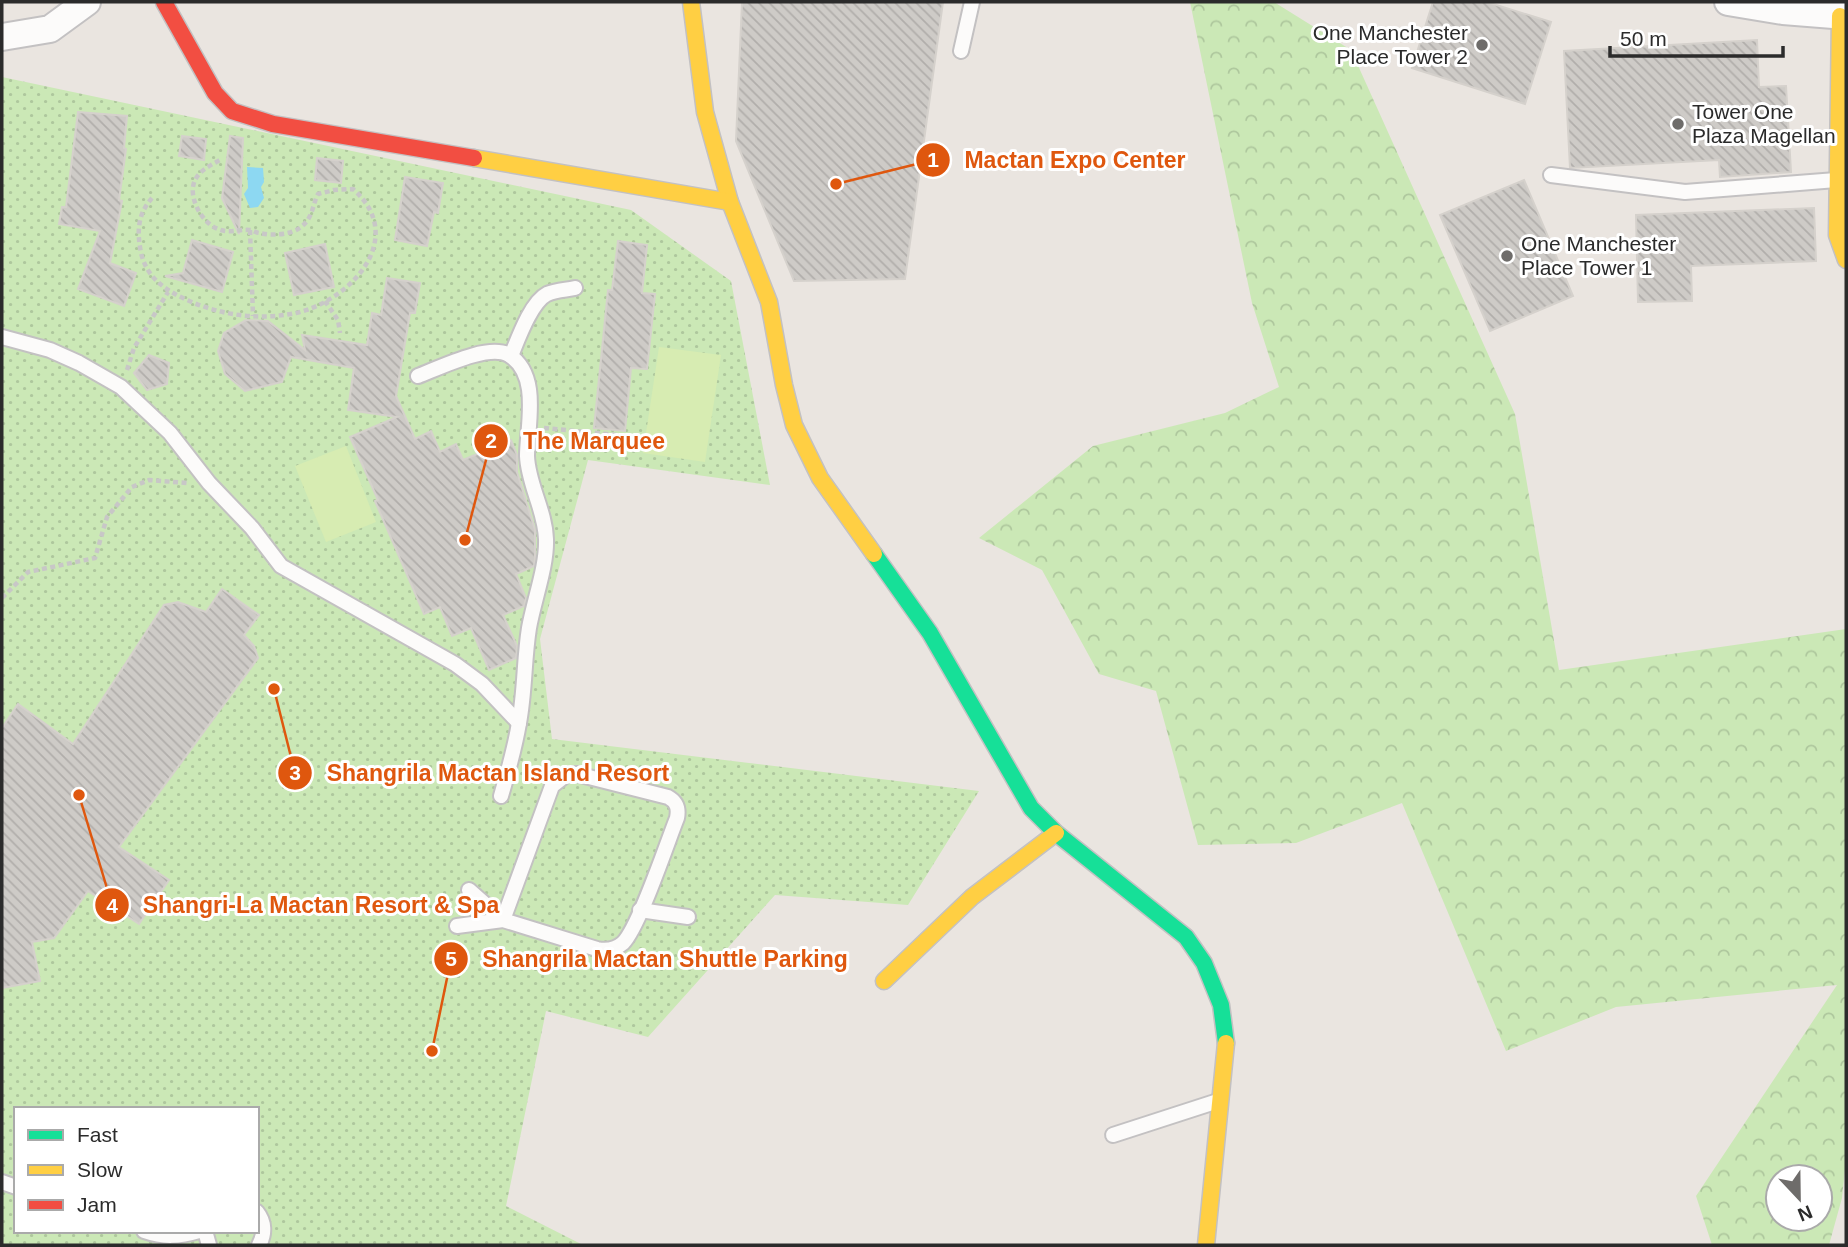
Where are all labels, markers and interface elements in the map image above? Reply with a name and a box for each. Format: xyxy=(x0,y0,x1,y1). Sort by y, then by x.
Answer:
scale bar xyxy=(1610,14,1783,58)
place label: One Manchester Place Tower 2 xyxy=(1313,21,1468,68)
text: 50 m xyxy=(1620,27,1667,50)
marker: One Manchester Place Tower 2 xyxy=(1474,37,1490,53)
place label: Tower One Plaza Magellan xyxy=(1692,100,1836,147)
marker: Tower One Plaza Magellan xyxy=(1670,116,1686,132)
callout: Mactan Expo Center xyxy=(915,138,1200,182)
text: Mactan Expo Center xyxy=(964,147,1186,173)
text: 1 xyxy=(927,148,939,171)
place label: One Manchester Place Tower 1 xyxy=(1521,232,1676,279)
marker: One Manchester Place Tower 1 xyxy=(1499,248,1515,264)
callout: The Marquee xyxy=(474,419,679,463)
text: The Marquee xyxy=(523,428,665,454)
text: 2 xyxy=(485,429,497,452)
callout: Shangrila Mactan Island Resort xyxy=(277,751,683,795)
text: Shangrila Mactan Island Resort xyxy=(327,760,670,786)
text: 3 xyxy=(289,761,301,784)
callout: Shangri-La Mactan Resort & Spa xyxy=(94,883,514,927)
text: Shangri-La Mactan Resort & Spa xyxy=(143,892,499,918)
text: 4 xyxy=(106,894,118,917)
callout: Shangrila Mactan Shuttle Parking xyxy=(433,937,862,981)
text: Shangrila Mactan Shuttle Parking xyxy=(482,946,848,972)
text: 5 xyxy=(445,947,457,970)
legend xyxy=(14,1107,259,1233)
text: Fast xyxy=(77,1123,118,1146)
text: Slow xyxy=(77,1158,123,1181)
north arrow xyxy=(1764,1163,1834,1233)
text: Jam xyxy=(77,1193,117,1216)
text: N xyxy=(1795,1201,1815,1226)

